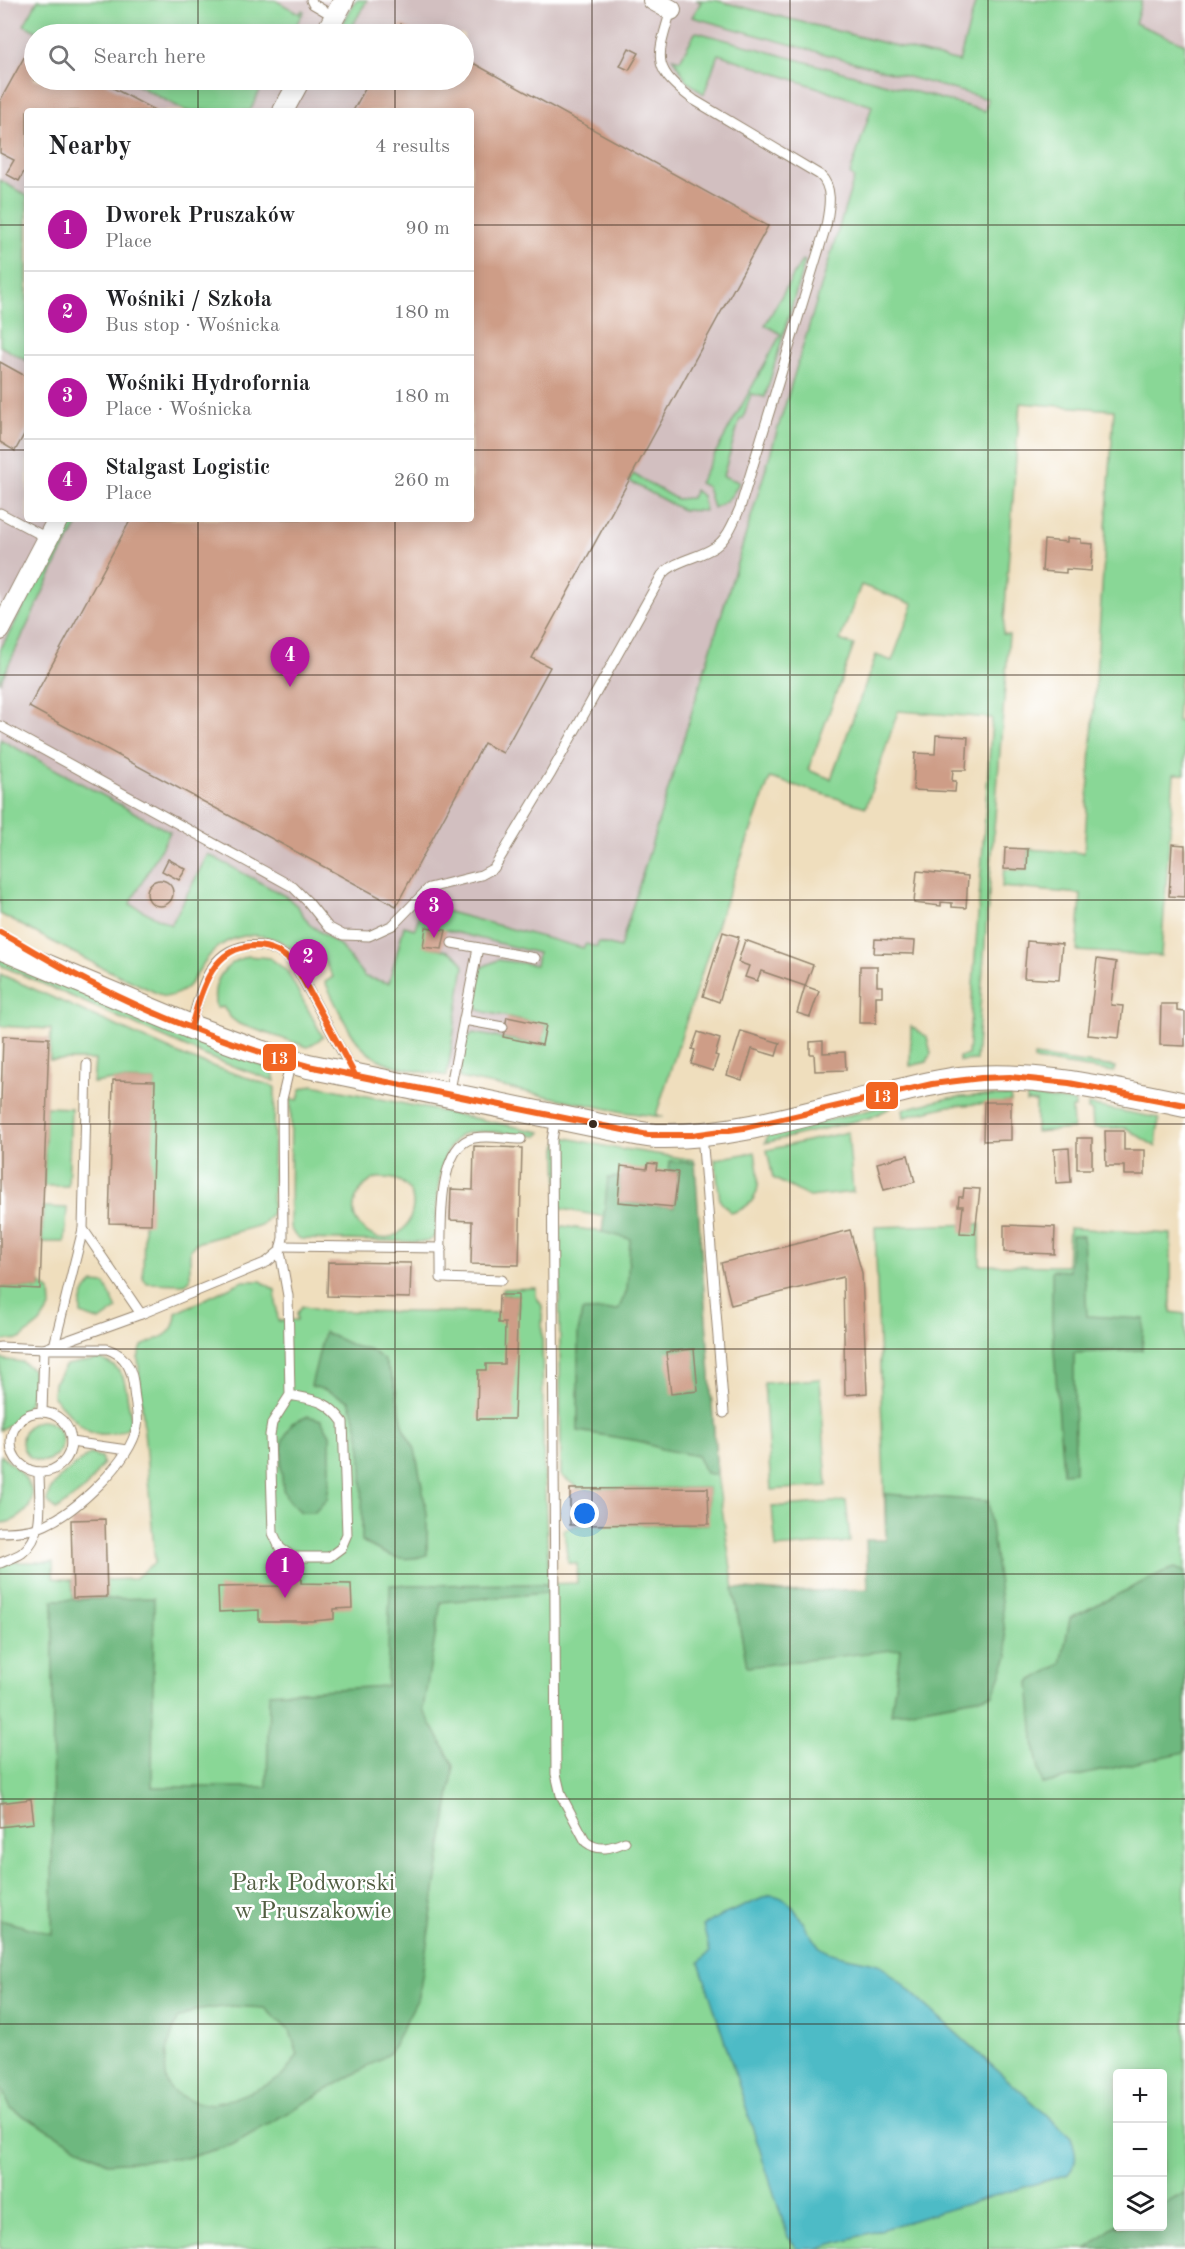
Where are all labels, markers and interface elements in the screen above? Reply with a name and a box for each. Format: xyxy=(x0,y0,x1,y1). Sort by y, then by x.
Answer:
search box xyxy=(24,24,474,90)
icon: search xyxy=(45,41,78,74)
text: Search here xyxy=(93,46,206,68)
text: Nearby xyxy=(48,134,132,160)
text: 4 results xyxy=(375,137,450,157)
text: Dworek Pruszaków xyxy=(105,205,296,227)
text: 1 xyxy=(62,219,73,239)
text: 90 m xyxy=(405,219,450,239)
text: Place xyxy=(105,232,152,252)
text: Wośniki / Szkoła xyxy=(105,289,272,311)
text: 2 xyxy=(62,303,73,323)
text: 180 m xyxy=(394,303,450,323)
text: Bus stop · Wośnicka xyxy=(105,316,280,336)
text: Wośniki Hydrofornia xyxy=(105,373,310,395)
text: 3 xyxy=(62,387,73,407)
text: 180 m xyxy=(394,387,450,407)
text: Place · Wośnicka xyxy=(105,400,252,420)
text: Stalgast Logistic xyxy=(105,457,270,479)
text: 4 xyxy=(62,471,73,491)
text: 260 m xyxy=(394,471,450,491)
text: Place xyxy=(105,484,152,504)
pin: 4 xyxy=(270,638,310,687)
pin: 3 xyxy=(414,888,454,938)
pin: 2 xyxy=(288,940,328,989)
line badge: 13 xyxy=(262,1043,297,1072)
text: 13 xyxy=(270,1052,288,1068)
line badge: 13 xyxy=(865,1081,899,1110)
text: 13 xyxy=(873,1090,891,1106)
unlabelled marker xyxy=(587,1118,599,1130)
your location xyxy=(570,1499,599,1528)
pin: 1 xyxy=(266,1548,304,1598)
park label: Park Podworski w Pruszakowie xyxy=(231,1872,395,1924)
map controls xyxy=(1113,2069,1167,2231)
button: + xyxy=(1113,2069,1167,2123)
button: − xyxy=(1113,2123,1167,2177)
button: layers xyxy=(1113,2177,1167,2231)

